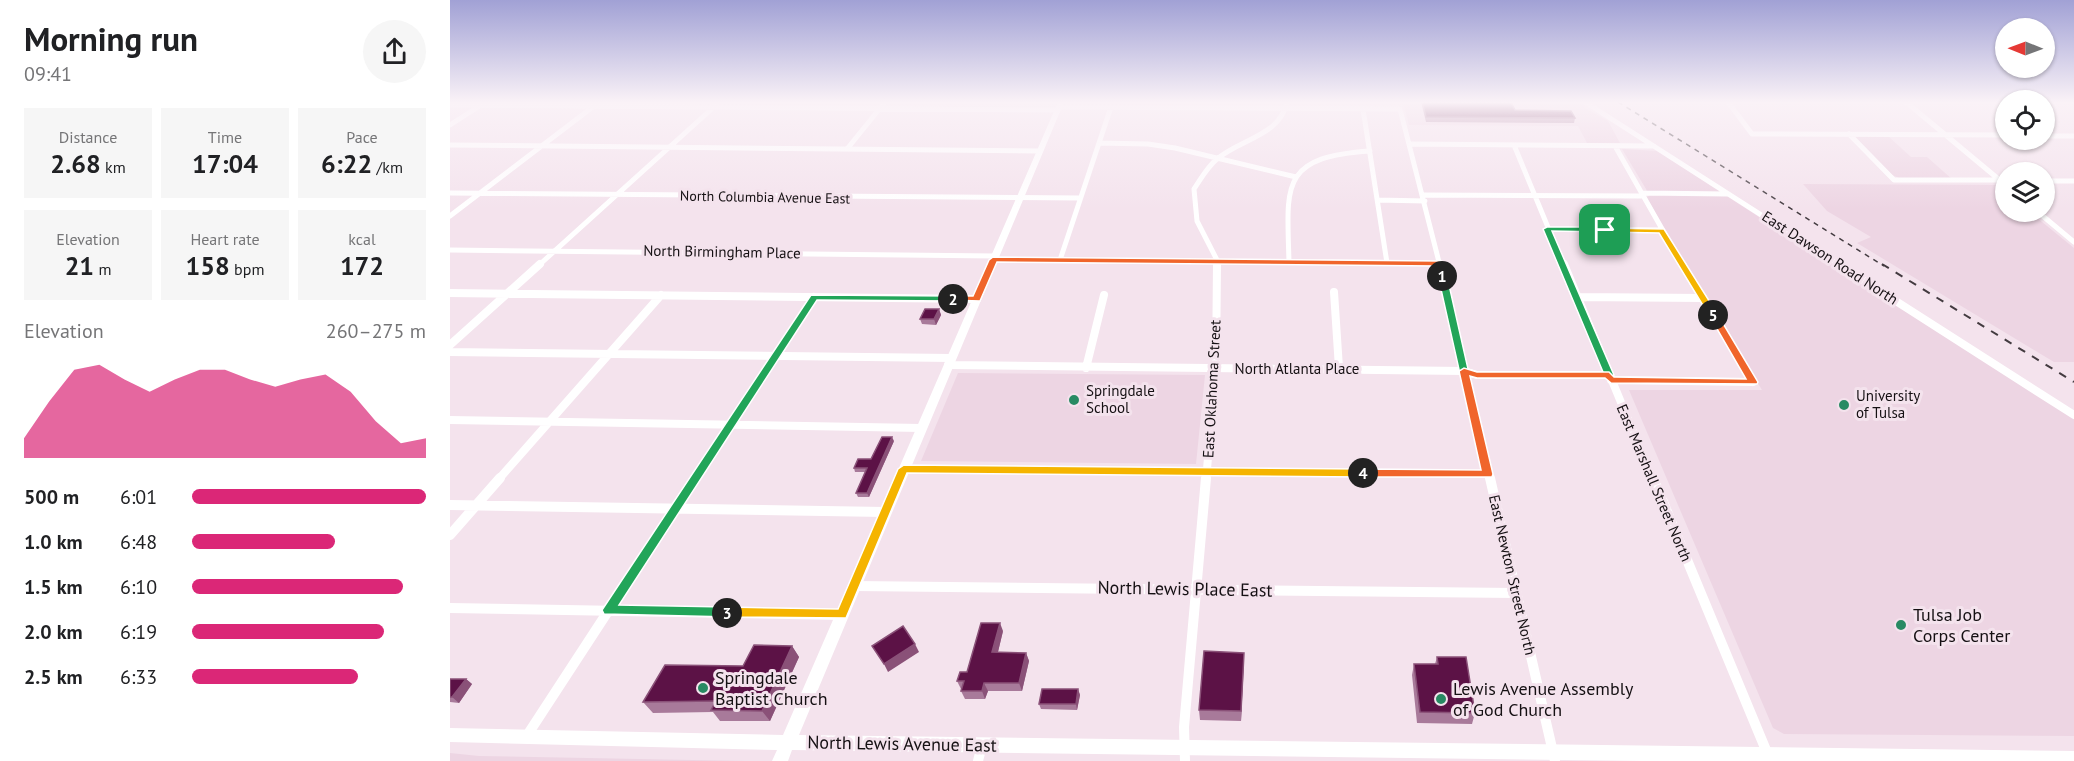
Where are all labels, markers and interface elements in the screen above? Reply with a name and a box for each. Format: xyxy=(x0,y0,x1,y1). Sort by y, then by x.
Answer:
text: Morning run xyxy=(24,17,198,60)
north arrow xyxy=(1995,18,2055,78)
map controls xyxy=(1995,18,2055,222)
button: share xyxy=(363,20,426,83)
text: 09:41 xyxy=(24,61,72,87)
button: locate xyxy=(1995,90,2055,150)
text: Distance xyxy=(59,127,117,147)
text: Time xyxy=(208,127,242,147)
text: Pace xyxy=(346,127,378,147)
text: 2.68 xyxy=(50,147,101,180)
text: 17:04 xyxy=(192,147,258,180)
text: 6:22 xyxy=(321,147,372,180)
text: km xyxy=(101,157,126,177)
text: /km xyxy=(372,157,403,177)
button: layers xyxy=(1995,162,2055,222)
street label: North Columbia Avenue East xyxy=(680,187,851,207)
pin xyxy=(1579,204,1630,255)
street label: East Dawson Road North xyxy=(1759,206,1902,309)
icon: arrive xyxy=(1588,213,1621,246)
text: Elevation xyxy=(56,229,120,249)
text: Heart rate xyxy=(190,229,260,249)
text: kcal xyxy=(348,229,376,249)
street label: North Birmingham Place xyxy=(643,241,801,262)
text: 21 xyxy=(65,249,94,282)
text: 158 xyxy=(186,249,230,282)
text: 172 xyxy=(340,249,384,282)
text: m xyxy=(94,259,111,279)
text: bpm xyxy=(230,259,264,279)
pin: 1 xyxy=(1427,261,1457,291)
text: 1 xyxy=(1437,266,1447,286)
pin: 2 xyxy=(938,284,968,314)
text: 2 xyxy=(948,289,958,309)
pin: 5 xyxy=(1698,300,1728,330)
text: 5 xyxy=(1708,305,1718,325)
text: Elevation xyxy=(24,318,104,344)
text: 260–275 m xyxy=(326,318,426,344)
street label: East Oklahoma Street xyxy=(1198,319,1225,459)
street label: North Atlanta Place xyxy=(1235,359,1359,378)
place label: Springdale School xyxy=(1086,381,1155,417)
place label: University of Tulsa xyxy=(1856,386,1920,422)
marker: Springdale School xyxy=(1067,393,1081,407)
marker: University of Tulsa xyxy=(1837,398,1851,412)
street label: East Marshall Street North xyxy=(1613,401,1696,564)
pin: 4 xyxy=(1348,458,1378,488)
text: 4 xyxy=(1358,463,1368,483)
text: 500 m xyxy=(24,484,79,510)
text: 6:01 xyxy=(120,484,157,510)
street label: East Newton Street North xyxy=(1485,493,1540,657)
text: 1.0 km xyxy=(24,529,83,555)
text: 6:48 xyxy=(120,529,157,555)
text: 1.5 km xyxy=(24,574,83,600)
text: 6:10 xyxy=(120,574,157,600)
street label: North Lewis Place East xyxy=(1097,575,1273,602)
pin: 3 xyxy=(712,598,742,628)
text: 3 xyxy=(722,603,732,623)
place label: Tulsa Job Corps Center xyxy=(1913,603,2010,647)
marker: Tulsa Job Corps Center xyxy=(1894,618,1908,632)
text: 2.0 km xyxy=(24,619,83,645)
text: 6:19 xyxy=(120,619,157,645)
text: 2.5 km xyxy=(24,664,83,690)
text: 6:33 xyxy=(120,664,157,690)
place label: Springdale Baptist Church xyxy=(715,666,828,710)
place label: Lewis Avenue Assembly of God Church xyxy=(1453,677,1634,721)
marker: Springdale Baptist Church xyxy=(696,681,710,695)
marker: Lewis Avenue Assembly of God Church xyxy=(1434,692,1448,706)
street label: North Lewis Avenue East xyxy=(807,730,997,757)

